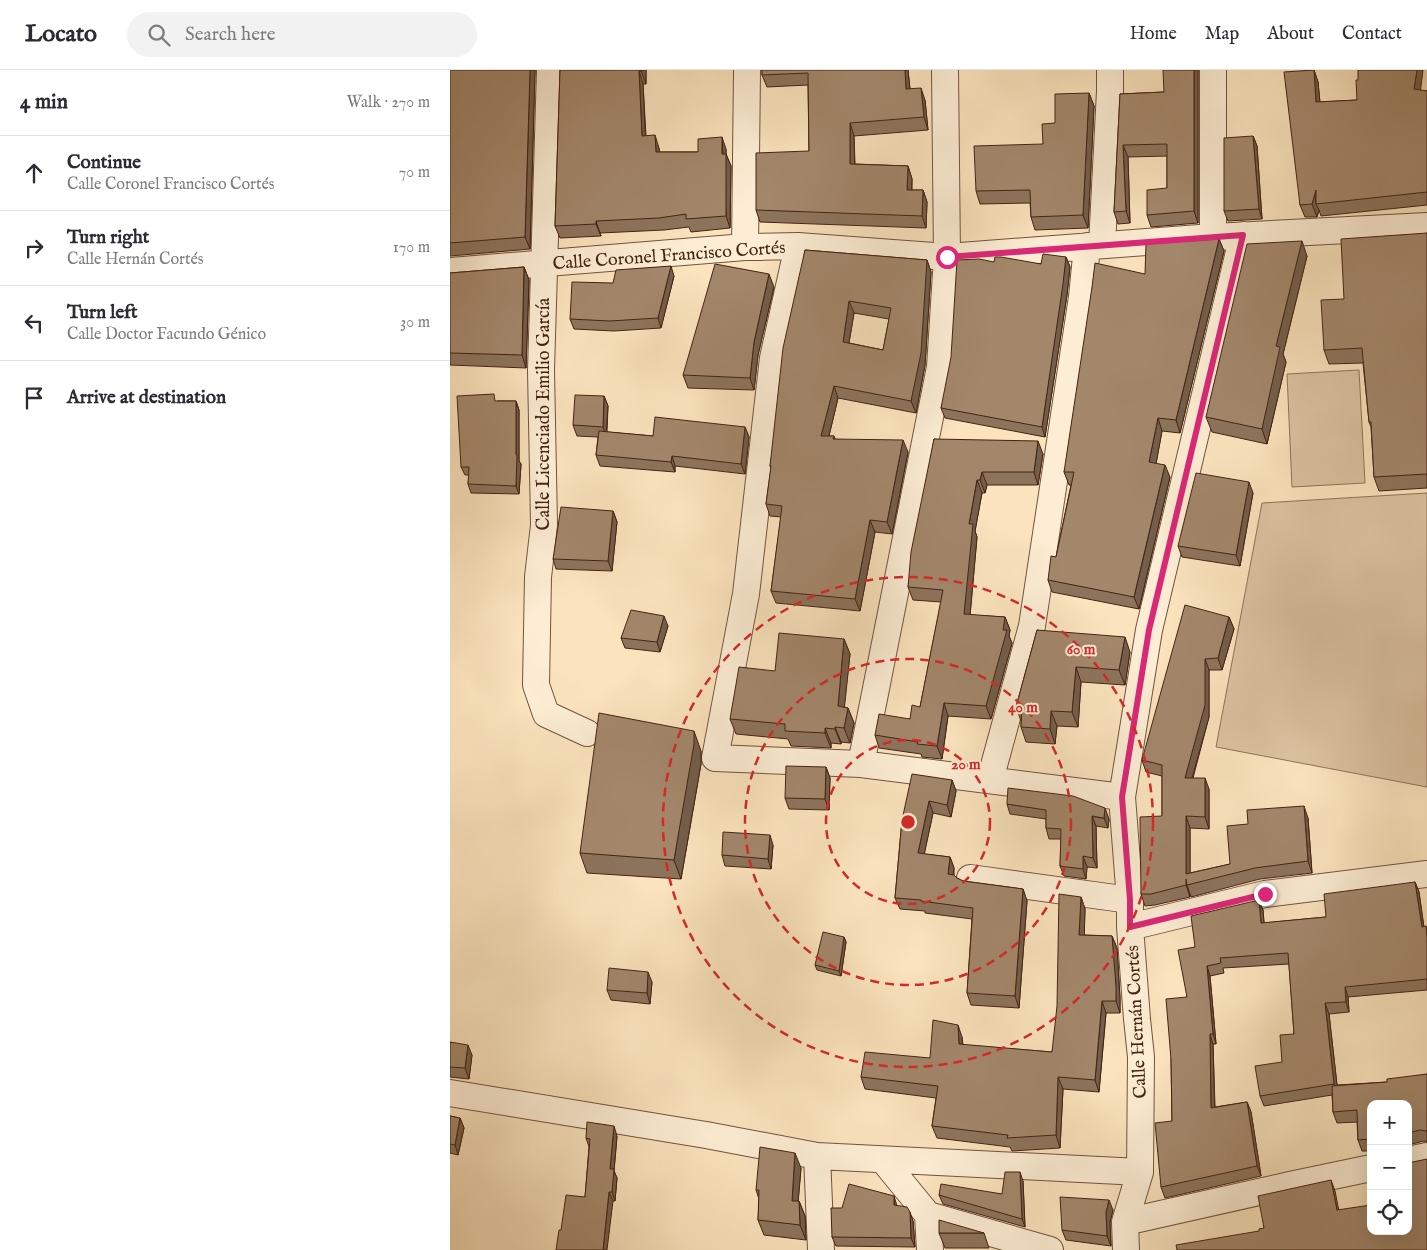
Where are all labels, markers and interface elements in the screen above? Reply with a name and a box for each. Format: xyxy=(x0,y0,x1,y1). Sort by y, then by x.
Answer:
search box xyxy=(127,12,477,57)
text: Locato xyxy=(25,19,97,50)
icon: search xyxy=(145,21,173,49)
text: Search here xyxy=(185,23,276,47)
text: Home xyxy=(1130,23,1177,46)
text: Map xyxy=(1205,23,1239,46)
text: About xyxy=(1267,23,1314,46)
text: Contact xyxy=(1342,23,1402,46)
text: 4 min xyxy=(20,89,68,116)
text: Walk · 270 m xyxy=(347,93,430,113)
text: Continue xyxy=(67,151,141,175)
icon: ahead xyxy=(20,159,48,187)
text: 70 m xyxy=(399,163,430,183)
text: Calle Coronel Francisco Cortés xyxy=(67,175,274,195)
text: Turn right xyxy=(67,226,149,250)
icon: right xyxy=(20,234,48,262)
street label: Calle Coronel Francisco Cortés xyxy=(552,237,786,276)
text: 170 m xyxy=(393,238,430,258)
route start xyxy=(936,246,959,269)
text: Calle Hernán Cortés xyxy=(67,250,203,270)
street label: Calle Licenciado Emilio García xyxy=(533,297,556,530)
text: Turn left xyxy=(67,301,138,325)
icon: left xyxy=(20,309,48,337)
text: 30 m xyxy=(400,313,430,333)
text: Calle Doctor Facundo Génico xyxy=(67,325,266,345)
icon: arrive xyxy=(20,384,48,412)
text: Arrive at destination xyxy=(67,386,226,410)
text: 60 m xyxy=(1067,640,1096,659)
text: 40 m xyxy=(1008,698,1038,717)
text: 20 m xyxy=(951,755,981,774)
centre of rings xyxy=(899,813,917,831)
route end xyxy=(1254,883,1277,906)
street label: Calle Hernán Cortés xyxy=(1122,945,1153,1099)
map controls xyxy=(1367,1100,1412,1235)
button: + xyxy=(1367,1100,1412,1145)
button: − xyxy=(1367,1145,1412,1190)
button: locate xyxy=(1367,1190,1412,1235)

